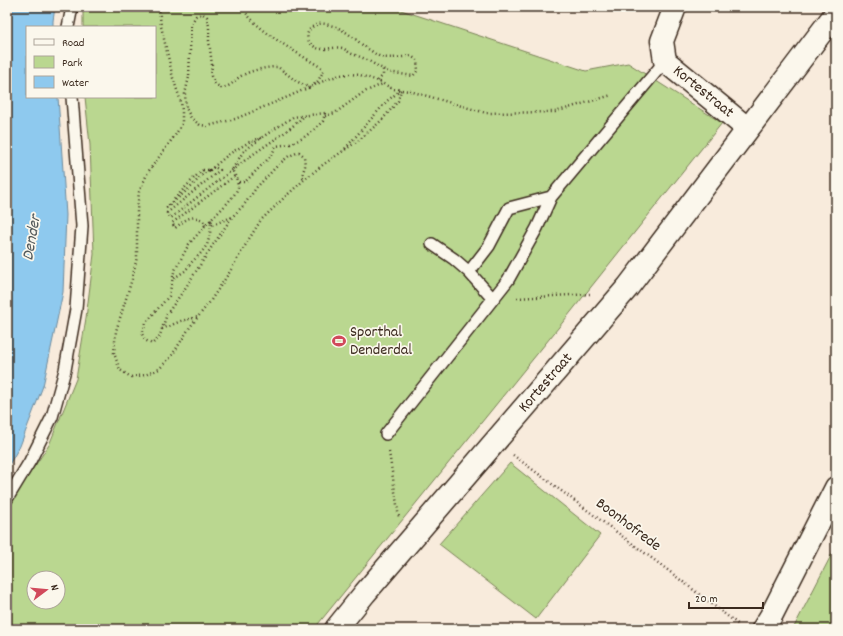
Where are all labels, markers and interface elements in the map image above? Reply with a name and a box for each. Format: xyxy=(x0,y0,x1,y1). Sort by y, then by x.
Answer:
legend xyxy=(26,26,156,98)
text: Road xyxy=(62,35,84,52)
text: Park xyxy=(62,55,83,72)
street label: Kortestraat xyxy=(667,60,739,124)
text: Water xyxy=(62,75,89,92)
water label: Dender xyxy=(17,212,49,263)
place label: Sporthal Denderdal xyxy=(350,321,412,362)
sports icon: Sporthal Denderdal xyxy=(331,333,347,349)
street label: Kortestraat xyxy=(513,348,579,418)
street label: Boonhofrede xyxy=(590,493,666,557)
north arrow xyxy=(26,570,66,610)
text: N xyxy=(45,583,62,593)
scale bar xyxy=(689,584,763,610)
text: 20 m xyxy=(695,591,718,608)

